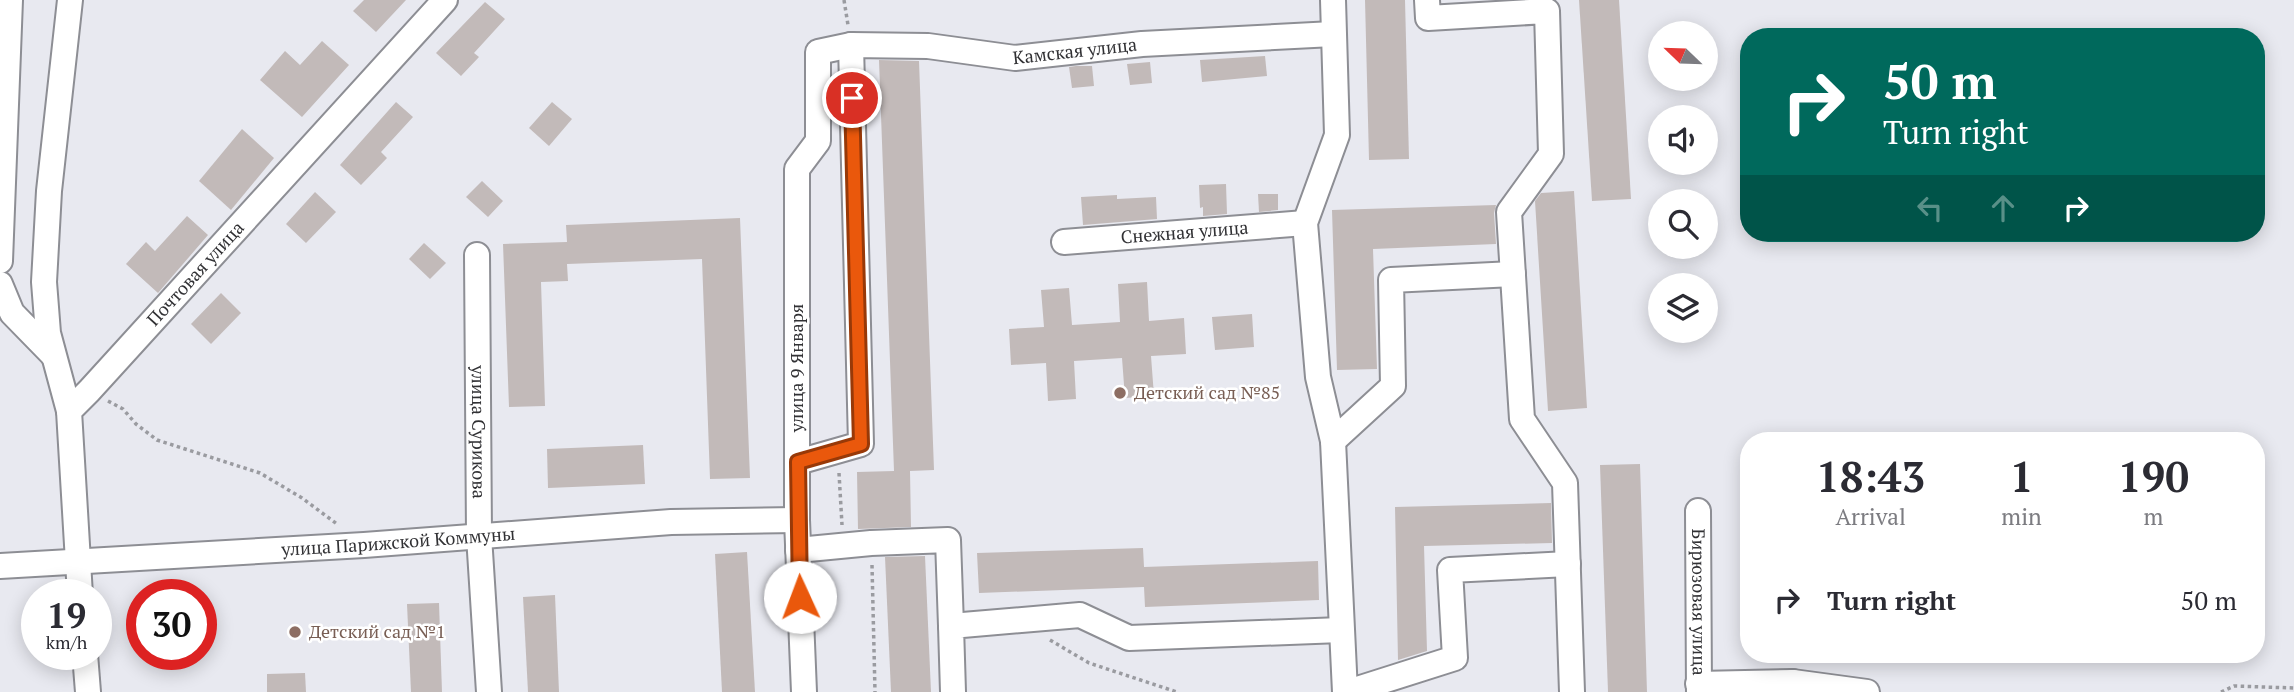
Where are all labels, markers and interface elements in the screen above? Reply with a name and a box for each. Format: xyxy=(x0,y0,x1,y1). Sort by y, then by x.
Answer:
north arrow xyxy=(1648,21,1718,91)
map controls xyxy=(1648,21,1718,343)
street label: Камская улица xyxy=(1011,32,1138,69)
text: 50 m xyxy=(1883,48,1997,113)
icon: right xyxy=(1768,56,1859,147)
pin xyxy=(822,68,882,128)
icon: arrive xyxy=(833,79,871,117)
button: sound xyxy=(1648,105,1718,175)
text: Turn right xyxy=(1883,111,2029,153)
button: search xyxy=(1648,189,1718,259)
icon: left xyxy=(1911,189,1949,227)
icon: ahead xyxy=(1984,189,2022,227)
icon: right xyxy=(2057,189,2095,227)
street label: Снежная улица xyxy=(1120,214,1249,248)
street label: Почтовая улица xyxy=(141,216,249,331)
button: layers xyxy=(1648,273,1718,343)
street label: улица 9 Января xyxy=(784,304,808,433)
street label: улица Сурикова xyxy=(467,364,492,499)
place label: Детский сад №85 xyxy=(1134,380,1280,404)
marker: Детский сад №85 xyxy=(1112,385,1128,401)
text: 18:43 xyxy=(1816,448,1925,504)
text: 1 xyxy=(2010,448,2033,504)
text: 190 xyxy=(2118,448,2189,504)
text: Arrival xyxy=(1835,501,1906,532)
text: min xyxy=(2001,501,2042,532)
text: m xyxy=(2143,501,2163,532)
street label: улица Парижской Коммуны xyxy=(280,521,516,561)
street label: Бирюзовая улица xyxy=(1687,528,1712,676)
position arrow xyxy=(763,560,837,634)
speed limit sign: 30 xyxy=(126,579,217,670)
icon: right xyxy=(1768,581,1806,619)
text: Turn right xyxy=(1827,583,1956,617)
text: 50 m xyxy=(2181,583,2237,617)
text: 19 xyxy=(47,592,86,638)
place label: Детский сад №1 xyxy=(309,619,446,643)
marker: Детский сад №1 xyxy=(287,624,303,640)
text: km/h xyxy=(46,630,87,654)

